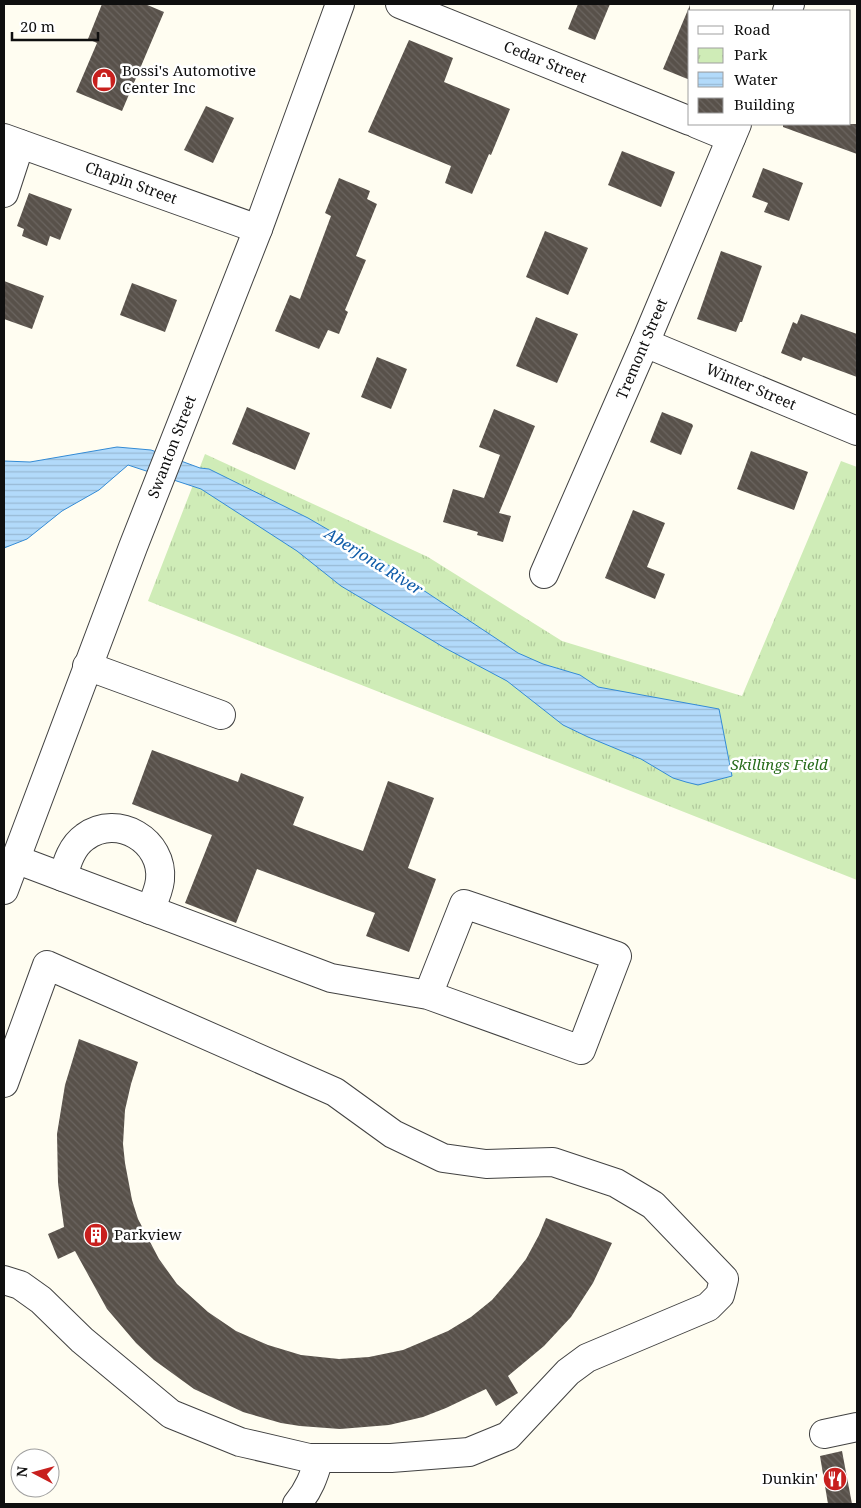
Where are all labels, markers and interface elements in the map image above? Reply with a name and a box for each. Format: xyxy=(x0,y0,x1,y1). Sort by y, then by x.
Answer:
scale bar xyxy=(12,10,99,42)
legend xyxy=(688,10,851,125)
text: 20 m xyxy=(20,16,55,36)
text: Road xyxy=(734,19,770,39)
street label: Cedar Street xyxy=(501,35,590,87)
text: Park xyxy=(734,44,768,64)
place label: Bossi's Automotive Center Inc xyxy=(122,60,256,97)
shop icon: Bossi's Automotive Center Inc xyxy=(91,67,117,93)
text: Water xyxy=(734,69,777,89)
text: Building xyxy=(734,94,795,114)
street label: Chapin Street xyxy=(83,156,180,208)
street label: Tremont Street xyxy=(611,295,671,402)
street label: Winter Street xyxy=(703,358,800,414)
street label: Swanton Street xyxy=(142,392,200,501)
water label: Aberjona River xyxy=(320,521,428,600)
park label: Skillings Field xyxy=(730,754,828,774)
building icon: Parkview xyxy=(83,1222,109,1248)
place label: Parkview xyxy=(114,1224,182,1244)
north arrow xyxy=(10,1448,60,1498)
text: N xyxy=(12,1465,32,1478)
restaurant icon: Dunkin' xyxy=(822,1466,848,1492)
place label: Dunkin' xyxy=(762,1468,818,1488)

